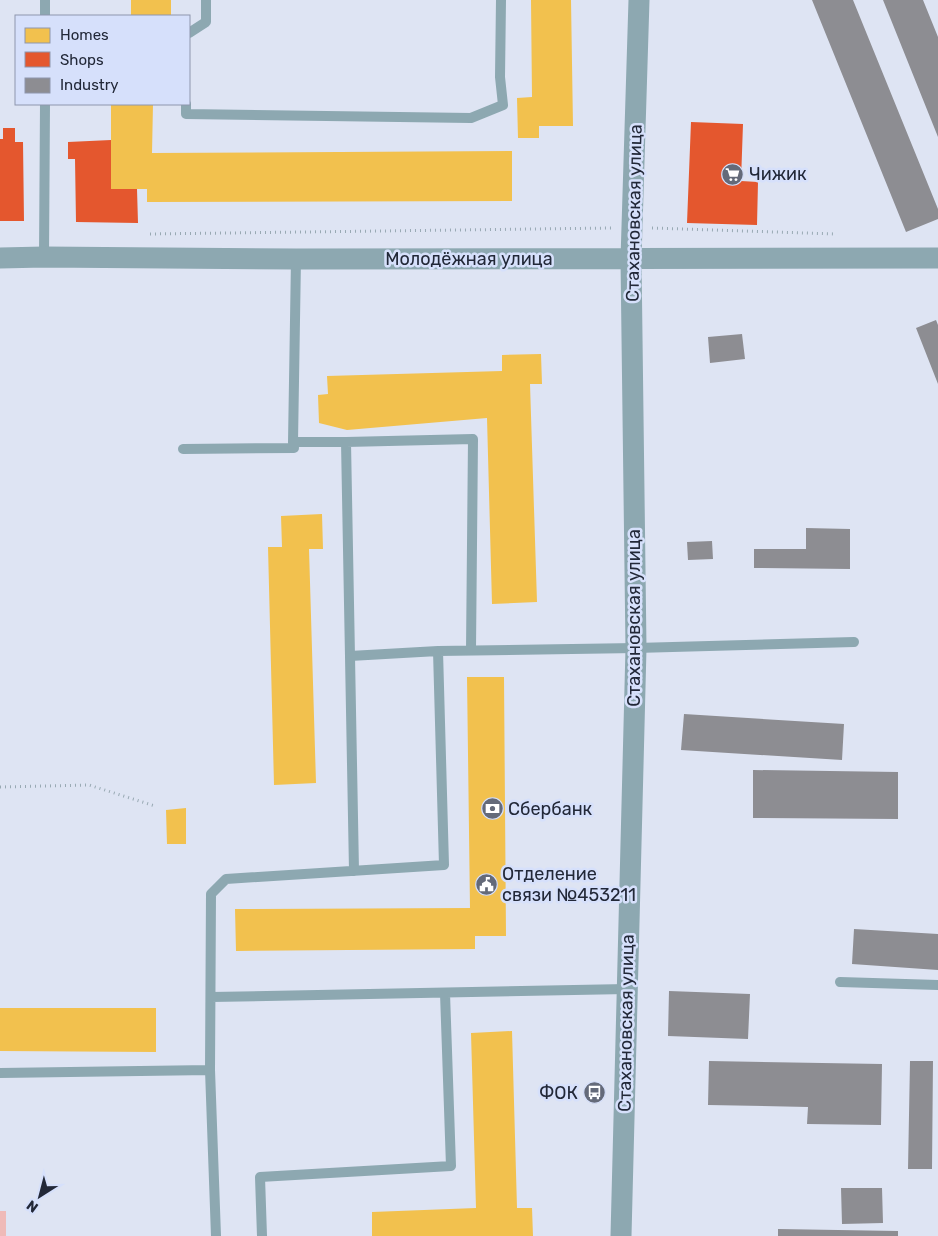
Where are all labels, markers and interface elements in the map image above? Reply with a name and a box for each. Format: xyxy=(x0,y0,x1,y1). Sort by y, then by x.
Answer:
legend xyxy=(15,15,190,105)
text: Homes xyxy=(60,26,109,44)
text: Shops xyxy=(60,51,104,69)
text: Industry xyxy=(60,76,119,94)
street label: Стахановская улица xyxy=(621,124,647,302)
supermarket icon: Чижик xyxy=(721,162,745,186)
place label: Чижик xyxy=(749,163,807,185)
street label: Молодёжная улица xyxy=(385,248,553,270)
street label: Стахановская улица xyxy=(623,529,645,707)
bank icon: Сбербанк xyxy=(480,797,504,821)
place label: Сбербанк xyxy=(508,798,593,820)
place label: Отделение связи №453211 xyxy=(502,863,636,906)
public building icon: Отделение связи №453211 xyxy=(474,872,498,896)
street label: Стахановская улица xyxy=(613,934,639,1112)
bus stop icon: ФОК xyxy=(582,1081,606,1105)
place label: ФОК xyxy=(539,1082,578,1104)
north arrow xyxy=(15,1171,65,1221)
text: N xyxy=(24,1196,42,1216)

